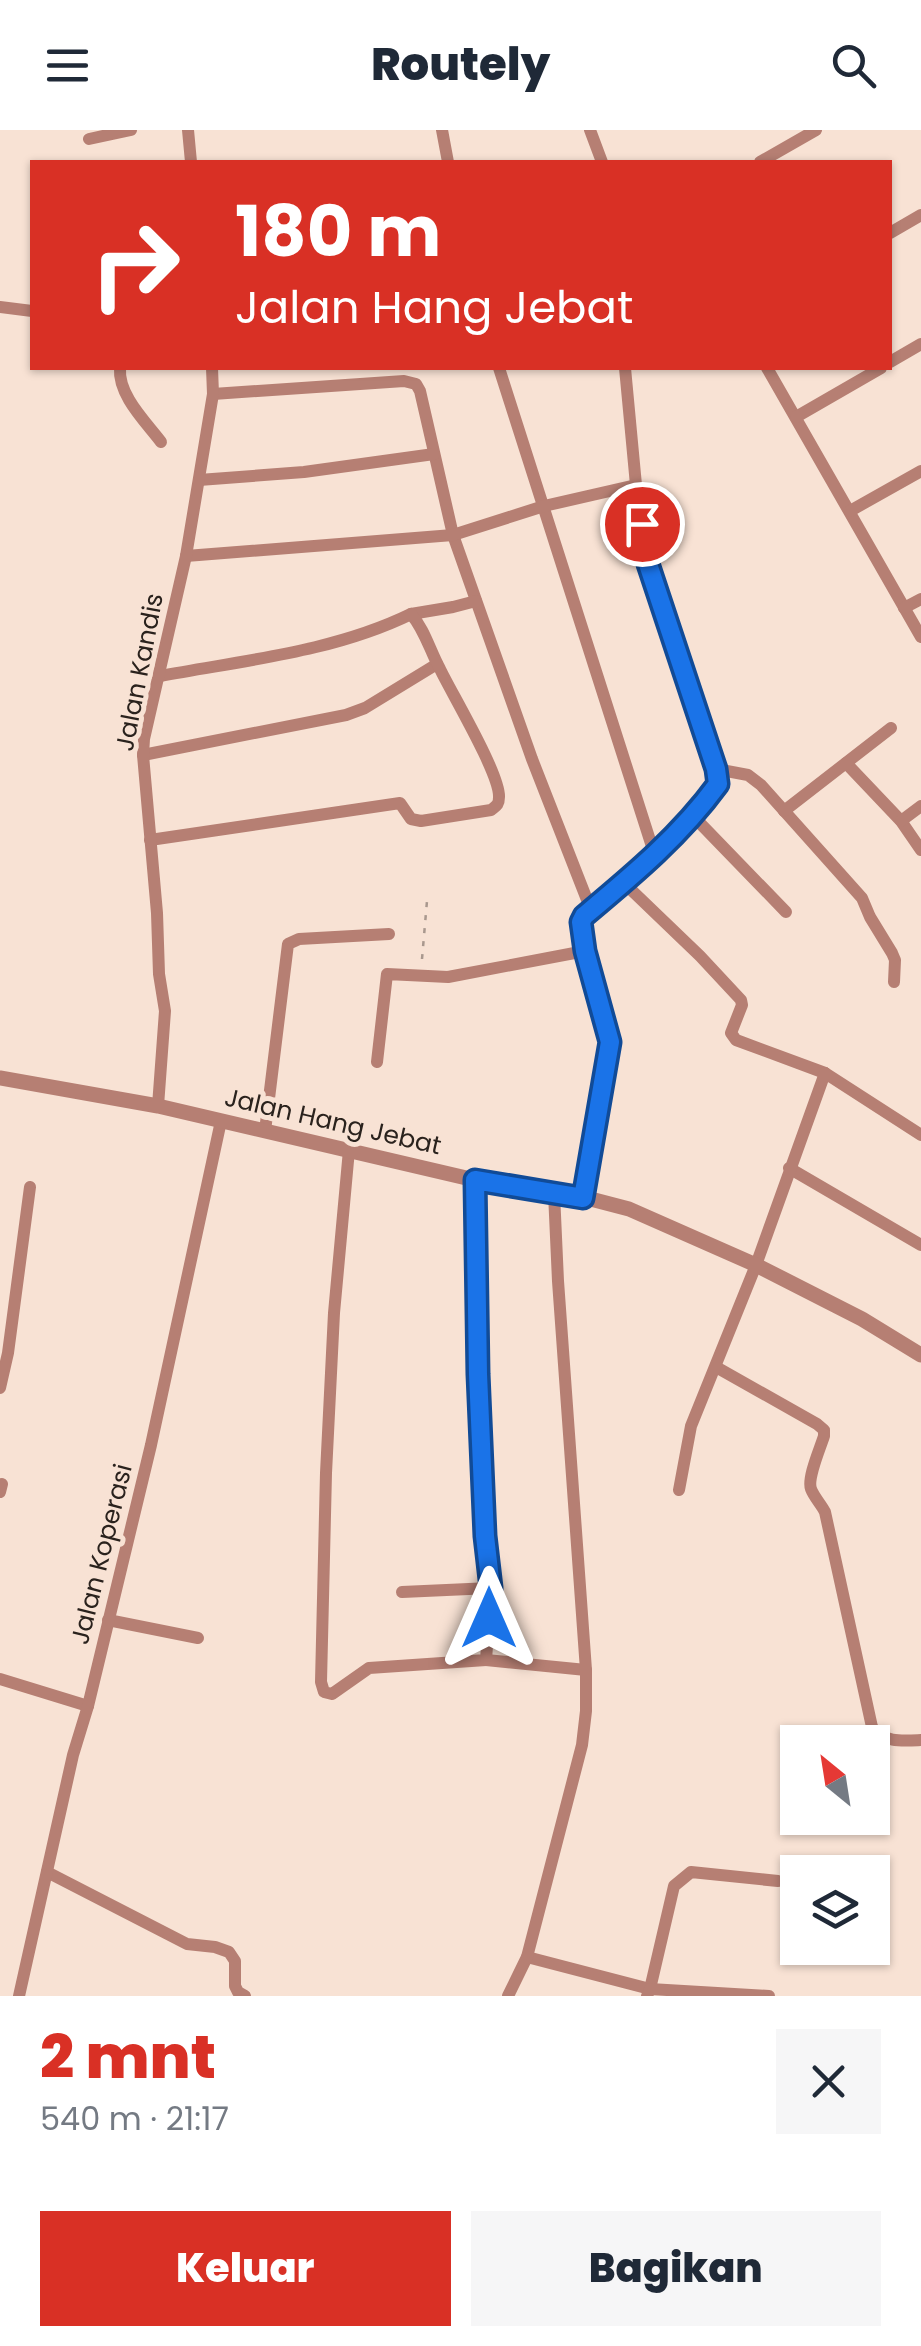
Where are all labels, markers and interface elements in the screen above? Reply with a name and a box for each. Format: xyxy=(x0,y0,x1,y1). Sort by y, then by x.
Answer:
text: Routely xyxy=(371,33,550,96)
icon: menu xyxy=(40,38,95,93)
icon: search xyxy=(826,38,881,93)
text: 180 m xyxy=(235,182,441,281)
icon: right xyxy=(70,200,200,330)
text: Jalan Hang Jebat xyxy=(235,276,633,339)
pin xyxy=(600,482,685,567)
icon: arrive xyxy=(615,497,670,552)
street label: Jalan Kandis xyxy=(107,590,172,754)
street label: Jalan Hang Jebat xyxy=(221,1080,445,1163)
street label: Jalan Koperasi xyxy=(62,1460,141,1648)
position arrow xyxy=(437,1566,541,1670)
north arrow xyxy=(780,1725,890,1835)
map controls xyxy=(780,1725,890,1965)
button: layers xyxy=(780,1855,890,1965)
text: 2 mnt xyxy=(40,2015,216,2099)
button: close xyxy=(776,2029,881,2134)
text: 540 m · 21:17 xyxy=(40,2096,229,2141)
button: Keluar xyxy=(40,2211,451,2326)
button: Bagikan xyxy=(471,2211,881,2326)

